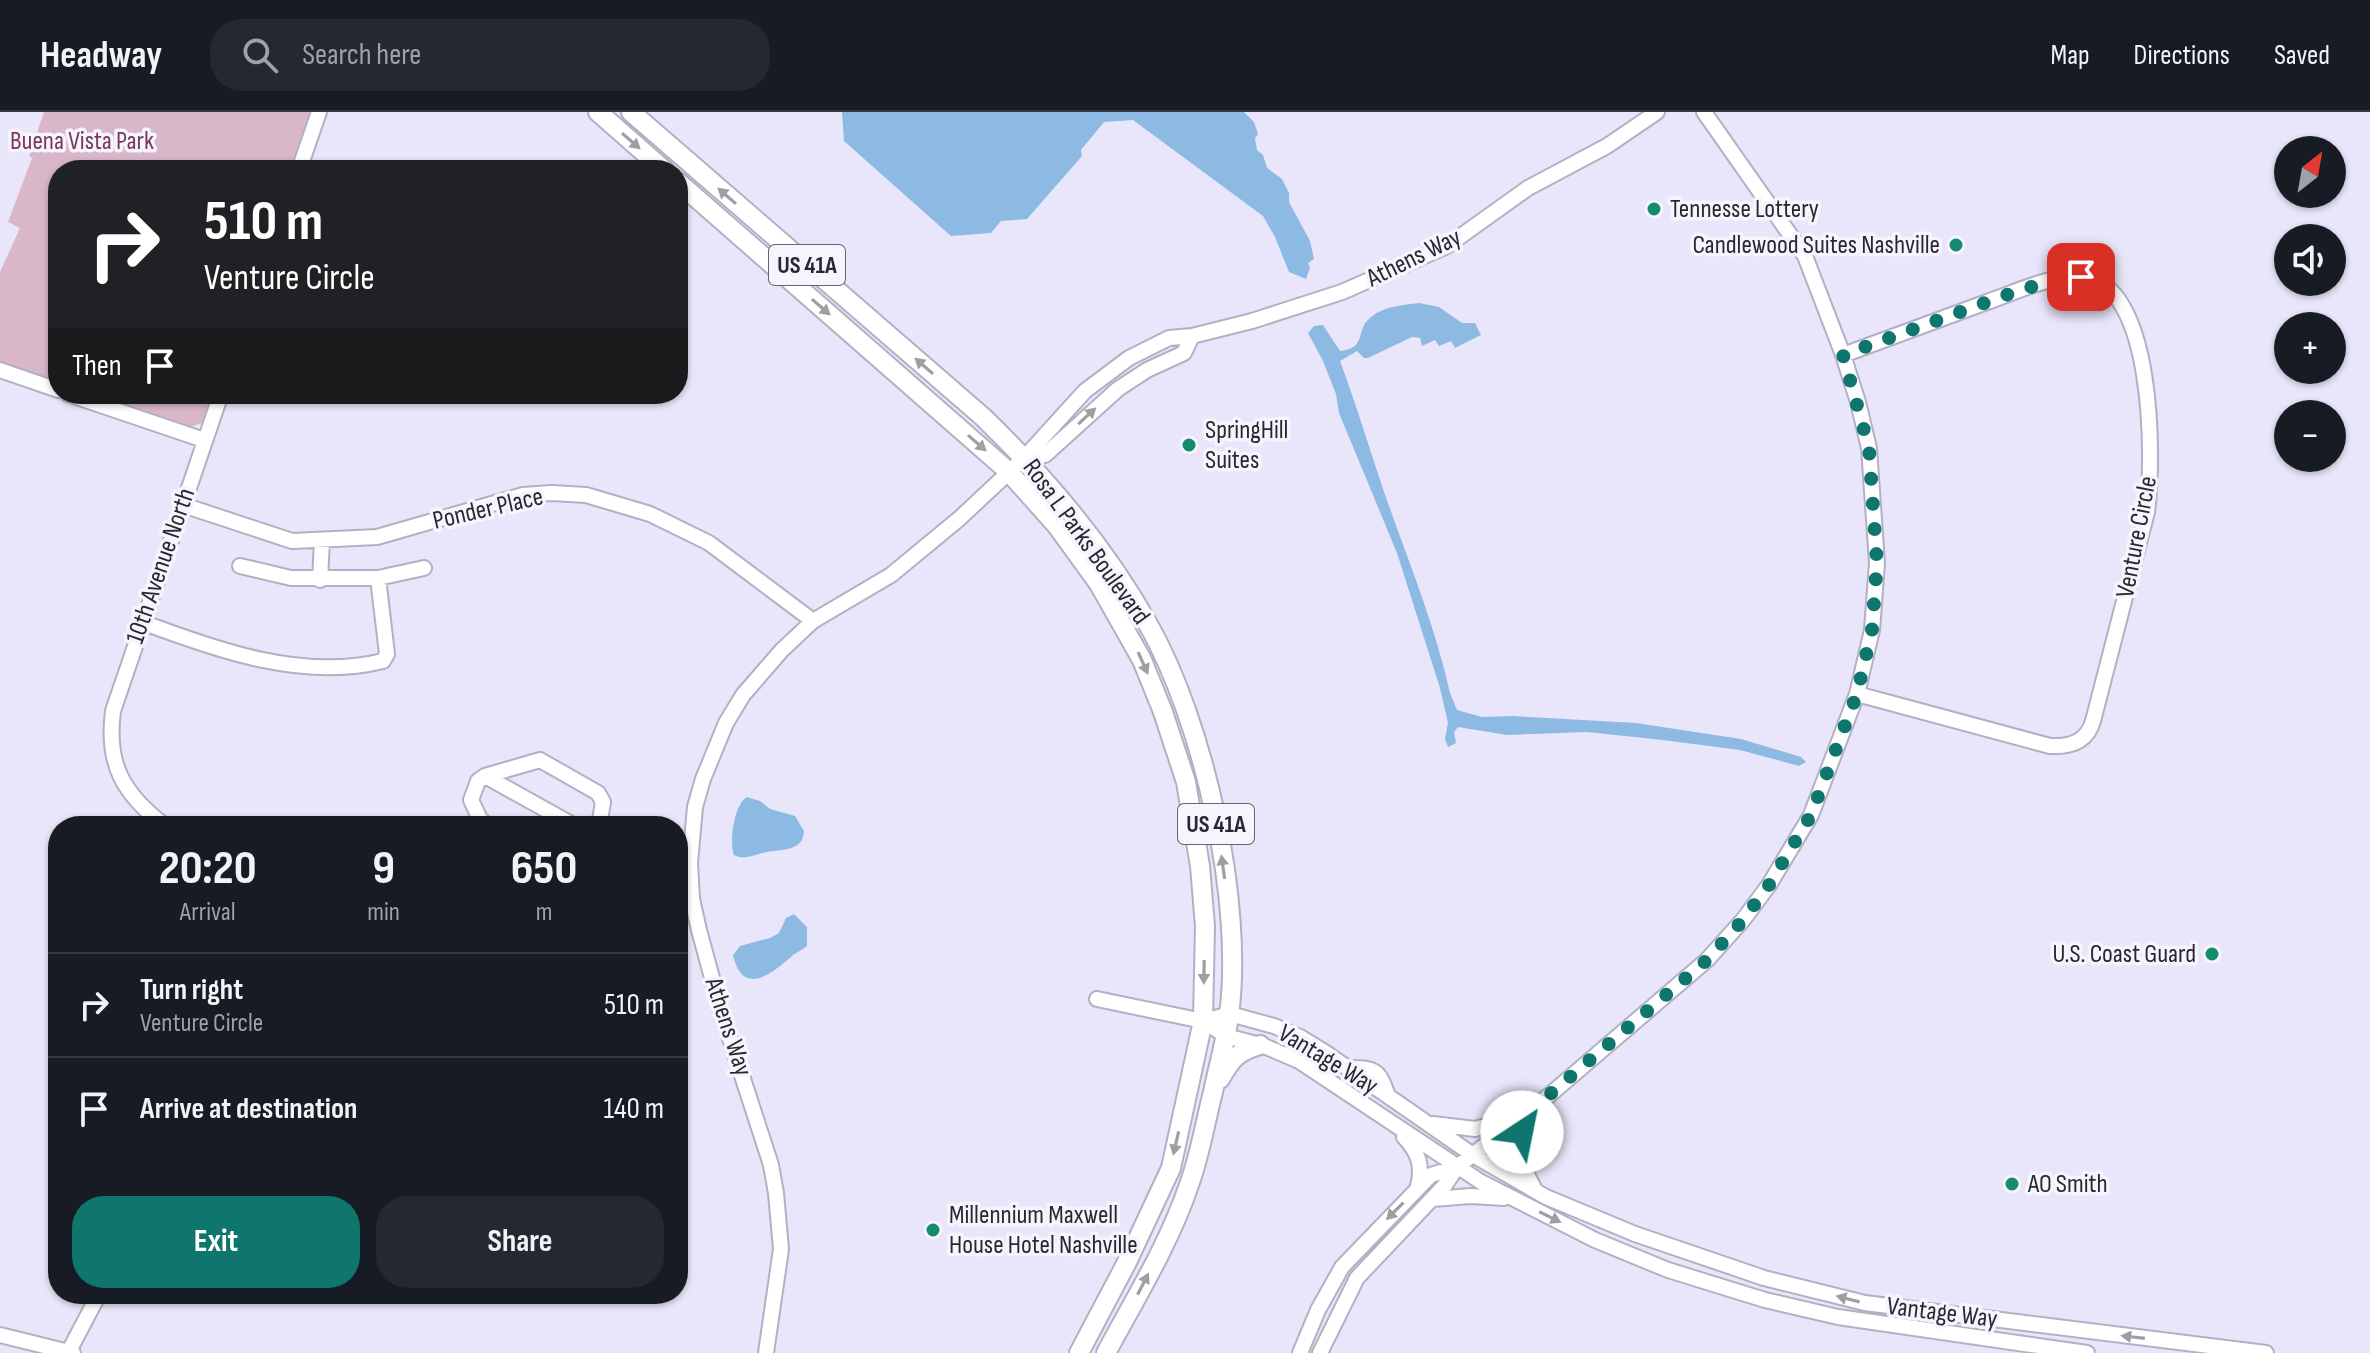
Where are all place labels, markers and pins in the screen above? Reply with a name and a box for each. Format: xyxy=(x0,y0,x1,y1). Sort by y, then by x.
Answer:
place label: Tennesse Lottery xyxy=(1670,194,1819,225)
marker: Tennesse Lottery xyxy=(1645,200,1663,218)
place label: Candlewood Suites Nashville xyxy=(1692,230,1940,261)
marker: Candlewood Suites Nashville xyxy=(1947,236,1965,254)
pin xyxy=(2047,243,2115,311)
place label: SpringHill Suites xyxy=(1205,415,1288,476)
marker: SpringHill Suites xyxy=(1180,436,1198,454)
place label: U.S. Coast Guard xyxy=(2052,939,2196,970)
marker: U.S. Coast Guard xyxy=(2203,945,2221,963)
place label: AO Smith xyxy=(2027,1169,2108,1200)
marker: AO Smith xyxy=(2003,1175,2021,1193)
place label: Millennium Maxwell House Hotel Nashville xyxy=(949,1200,1138,1261)
marker: Millennium Maxwell House Hotel Nashville xyxy=(924,1221,942,1239)

